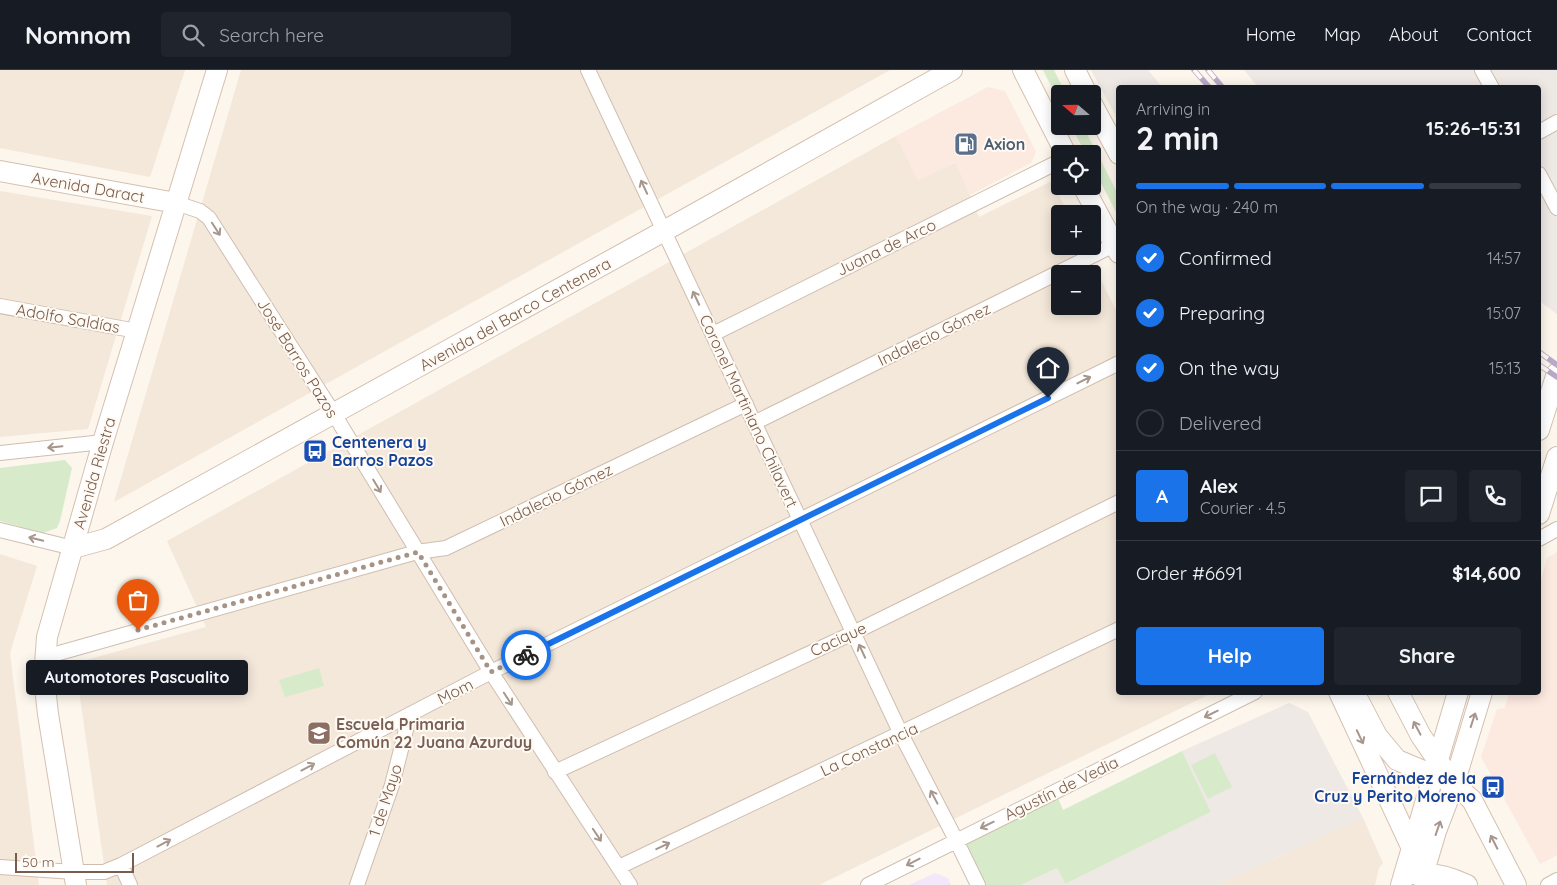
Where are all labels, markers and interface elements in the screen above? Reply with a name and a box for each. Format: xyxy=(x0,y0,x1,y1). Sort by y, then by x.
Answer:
search box xyxy=(161,12,511,57)
text: Nomnom xyxy=(25,20,131,50)
icon: search xyxy=(179,21,207,49)
text: Search here xyxy=(219,23,324,47)
text: Home xyxy=(1246,23,1296,46)
text: Map xyxy=(1324,23,1361,46)
text: About xyxy=(1389,23,1439,46)
text: Contact xyxy=(1467,23,1532,46)
north arrow xyxy=(1051,85,1101,135)
map controls xyxy=(1051,85,1101,315)
text: Arriving in xyxy=(1136,99,1210,119)
text: 15:26–15:31 xyxy=(1426,116,1521,140)
text: 2 min xyxy=(1136,118,1219,158)
fuel station icon: Axion xyxy=(953,131,979,157)
place label: Axion xyxy=(984,134,1025,154)
button: locate xyxy=(1051,145,1101,195)
street label: Avenida Daract xyxy=(30,167,146,207)
one-way arrow xyxy=(638,180,648,195)
text: On the way · 240 m xyxy=(1136,197,1278,217)
button: + xyxy=(1051,205,1101,255)
street label: Juana de Arco xyxy=(833,214,939,280)
one-way arrow xyxy=(211,221,221,235)
icon: check xyxy=(1136,244,1164,272)
text: Confirmed xyxy=(1179,246,1272,270)
text: 14:57 xyxy=(1487,248,1521,268)
street label: Avenida del Barco Centenera xyxy=(416,253,614,375)
button: − xyxy=(1051,265,1101,315)
one-way arrow xyxy=(691,291,700,306)
street label: José Barros Pazos xyxy=(253,295,343,421)
street label: Indalecio Gómez xyxy=(874,298,994,370)
street label: Adolfo Saldías xyxy=(14,299,122,337)
icon: check xyxy=(1136,299,1164,327)
text: Preparing xyxy=(1179,301,1265,325)
text: 15:07 xyxy=(1487,303,1521,323)
street label: Coronel Martiniano Chilavert xyxy=(695,311,803,511)
pin xyxy=(1027,347,1069,398)
icon: home xyxy=(1034,354,1062,382)
icon: check xyxy=(1136,354,1164,382)
text: On the way xyxy=(1179,356,1280,380)
text: 15:13 xyxy=(1489,358,1521,378)
one-way arrow xyxy=(1076,375,1091,384)
text: Delivered xyxy=(1179,411,1262,435)
street label: Avenida Riestra xyxy=(68,415,120,531)
place label: Centenera y Barros Pazos xyxy=(332,432,433,470)
bus stop icon: Centenera y Barros Pazos xyxy=(302,438,328,464)
one-way arrow xyxy=(47,442,63,452)
street label: Indalecio Gómez xyxy=(496,459,616,531)
button: chat xyxy=(1405,470,1457,522)
button: phone xyxy=(1469,470,1521,522)
text: Alex xyxy=(1200,474,1238,498)
one-way arrow xyxy=(373,478,383,492)
text: A xyxy=(1156,484,1168,508)
text: Courier · 4.5 xyxy=(1200,498,1286,518)
one-way arrow xyxy=(29,534,45,543)
text: Order #6691 xyxy=(1136,561,1243,585)
text: $14,600 xyxy=(1452,561,1521,585)
pin xyxy=(117,579,159,630)
icon: bag xyxy=(124,586,152,614)
street label: Cacique xyxy=(807,617,869,661)
button: Help xyxy=(1136,627,1324,685)
button: Share xyxy=(1334,627,1521,685)
courier xyxy=(501,630,551,680)
icon: bike xyxy=(512,641,540,669)
one-way arrow xyxy=(857,644,866,659)
callout: Automotores Pascualito xyxy=(27,660,249,695)
text: Automotores Pascualito xyxy=(45,667,229,687)
street label: Mom xyxy=(434,674,476,708)
one-way arrow xyxy=(503,692,513,706)
one-way arrow xyxy=(1204,710,1219,719)
one-way arrow xyxy=(1469,713,1478,729)
place label: Escuela Primaria Común 22 Juana Azurduy xyxy=(336,714,532,752)
street label: La Constancia xyxy=(817,718,921,780)
school or university icon: Escuela Primaria Común 22 Juana Azurduy xyxy=(306,720,332,746)
one-way arrow xyxy=(1411,721,1421,735)
one-way arrow xyxy=(1355,729,1365,744)
street label: Agustín de Vedia xyxy=(1001,752,1121,824)
street label: 1 de Mayo xyxy=(364,761,406,839)
one-way arrow xyxy=(300,762,315,772)
place label: Fernández de la Cruz y Perito Moreno xyxy=(1314,768,1476,806)
bus stop icon: Fernández de la Cruz y Perito Moreno xyxy=(1480,774,1506,800)
one-way arrow xyxy=(929,790,938,805)
one-way arrow xyxy=(1433,820,1443,836)
one-way arrow xyxy=(980,821,995,830)
one-way arrow xyxy=(592,827,602,841)
one-way arrow xyxy=(1489,834,1499,849)
one-way arrow xyxy=(156,838,171,847)
one-way arrow xyxy=(655,841,670,851)
scale bar xyxy=(15,850,134,873)
text: 50 m xyxy=(22,853,55,871)
one-way arrow xyxy=(906,858,921,867)

